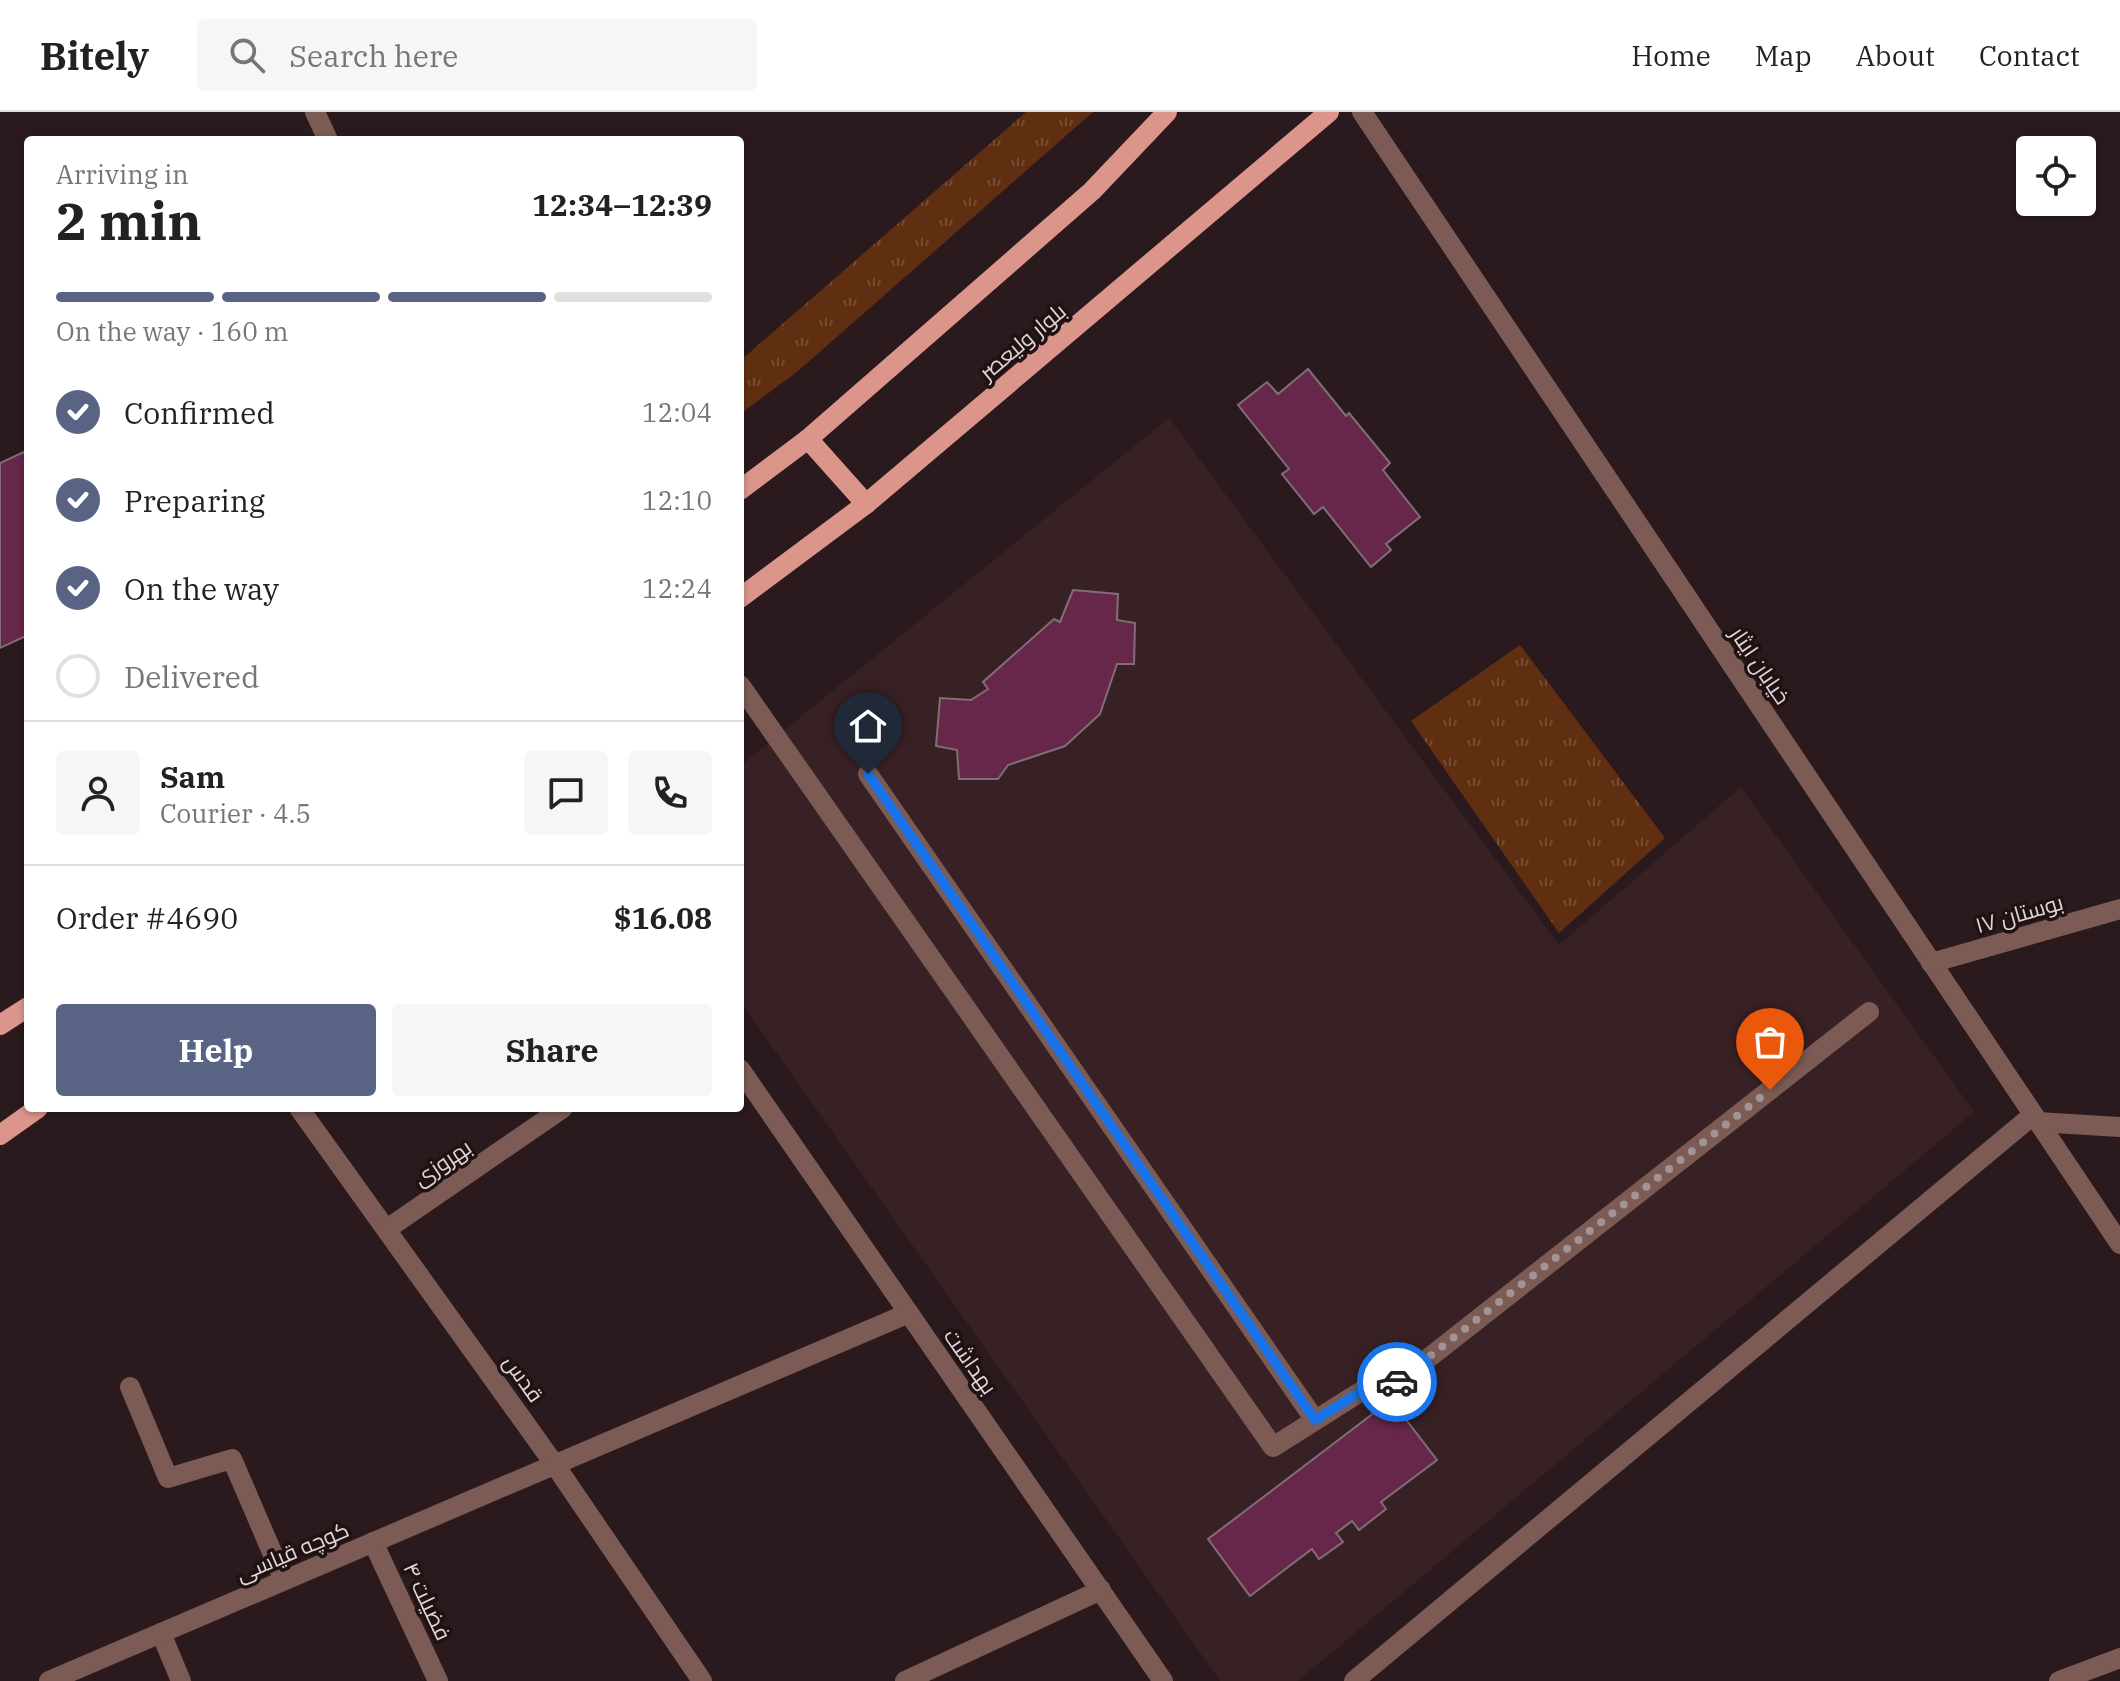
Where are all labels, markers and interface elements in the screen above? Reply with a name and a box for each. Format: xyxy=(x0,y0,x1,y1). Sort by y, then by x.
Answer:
search box xyxy=(197,19,757,91)
text: Bitely xyxy=(40,31,149,80)
icon: search xyxy=(225,33,269,77)
text: Search here xyxy=(289,36,458,75)
text: Home xyxy=(1631,37,1711,74)
text: Map xyxy=(1755,37,1812,74)
text: About xyxy=(1856,37,1935,74)
text: Contact xyxy=(1979,37,2080,74)
map controls xyxy=(2016,136,2096,216)
button: locate xyxy=(2016,136,2096,216)
text: Arriving in xyxy=(56,157,189,191)
text: 12:34–12:39 xyxy=(532,185,712,224)
text: 2 min xyxy=(56,187,202,254)
street label: بلوار ولیعصر xyxy=(971,296,1072,387)
text: On the way · 160 m xyxy=(56,314,289,348)
icon: check xyxy=(56,390,100,434)
text: Confirmed xyxy=(124,393,275,432)
text: 12:04 xyxy=(642,395,712,429)
icon: check xyxy=(56,478,100,522)
text: Preparing xyxy=(124,481,265,520)
text: 12:10 xyxy=(642,483,712,517)
icon: check xyxy=(56,566,100,610)
text: On the way xyxy=(124,569,279,608)
text: 12:24 xyxy=(642,571,712,605)
street label: خیابان ایثار xyxy=(1723,619,1798,710)
text: Delivered xyxy=(124,657,259,696)
pin xyxy=(834,692,902,774)
icon: home xyxy=(846,704,890,748)
button: person xyxy=(56,751,140,835)
button: chat xyxy=(524,751,608,835)
button: phone xyxy=(628,751,712,835)
text: Sam xyxy=(160,757,225,796)
text: Courier · 4.5 xyxy=(160,796,311,830)
street label: بوستان ۱۷ xyxy=(1972,887,2066,939)
text: Order #4690 xyxy=(56,898,238,937)
text: $16.08 xyxy=(614,898,712,937)
button: Help xyxy=(56,1004,376,1096)
button: Share xyxy=(392,1004,712,1096)
pin xyxy=(1736,1008,1804,1090)
icon: bag xyxy=(1748,1020,1792,1064)
street label: بهروزی xyxy=(407,1132,477,1192)
street label: بهداشت xyxy=(938,1322,1004,1400)
courier xyxy=(1357,1342,1437,1422)
street label: قدس xyxy=(497,1348,551,1408)
icon: car xyxy=(1375,1360,1419,1404)
street label: کوچه قیاسی xyxy=(231,1514,353,1589)
street label: فضیلت ۴ xyxy=(397,1557,459,1645)

